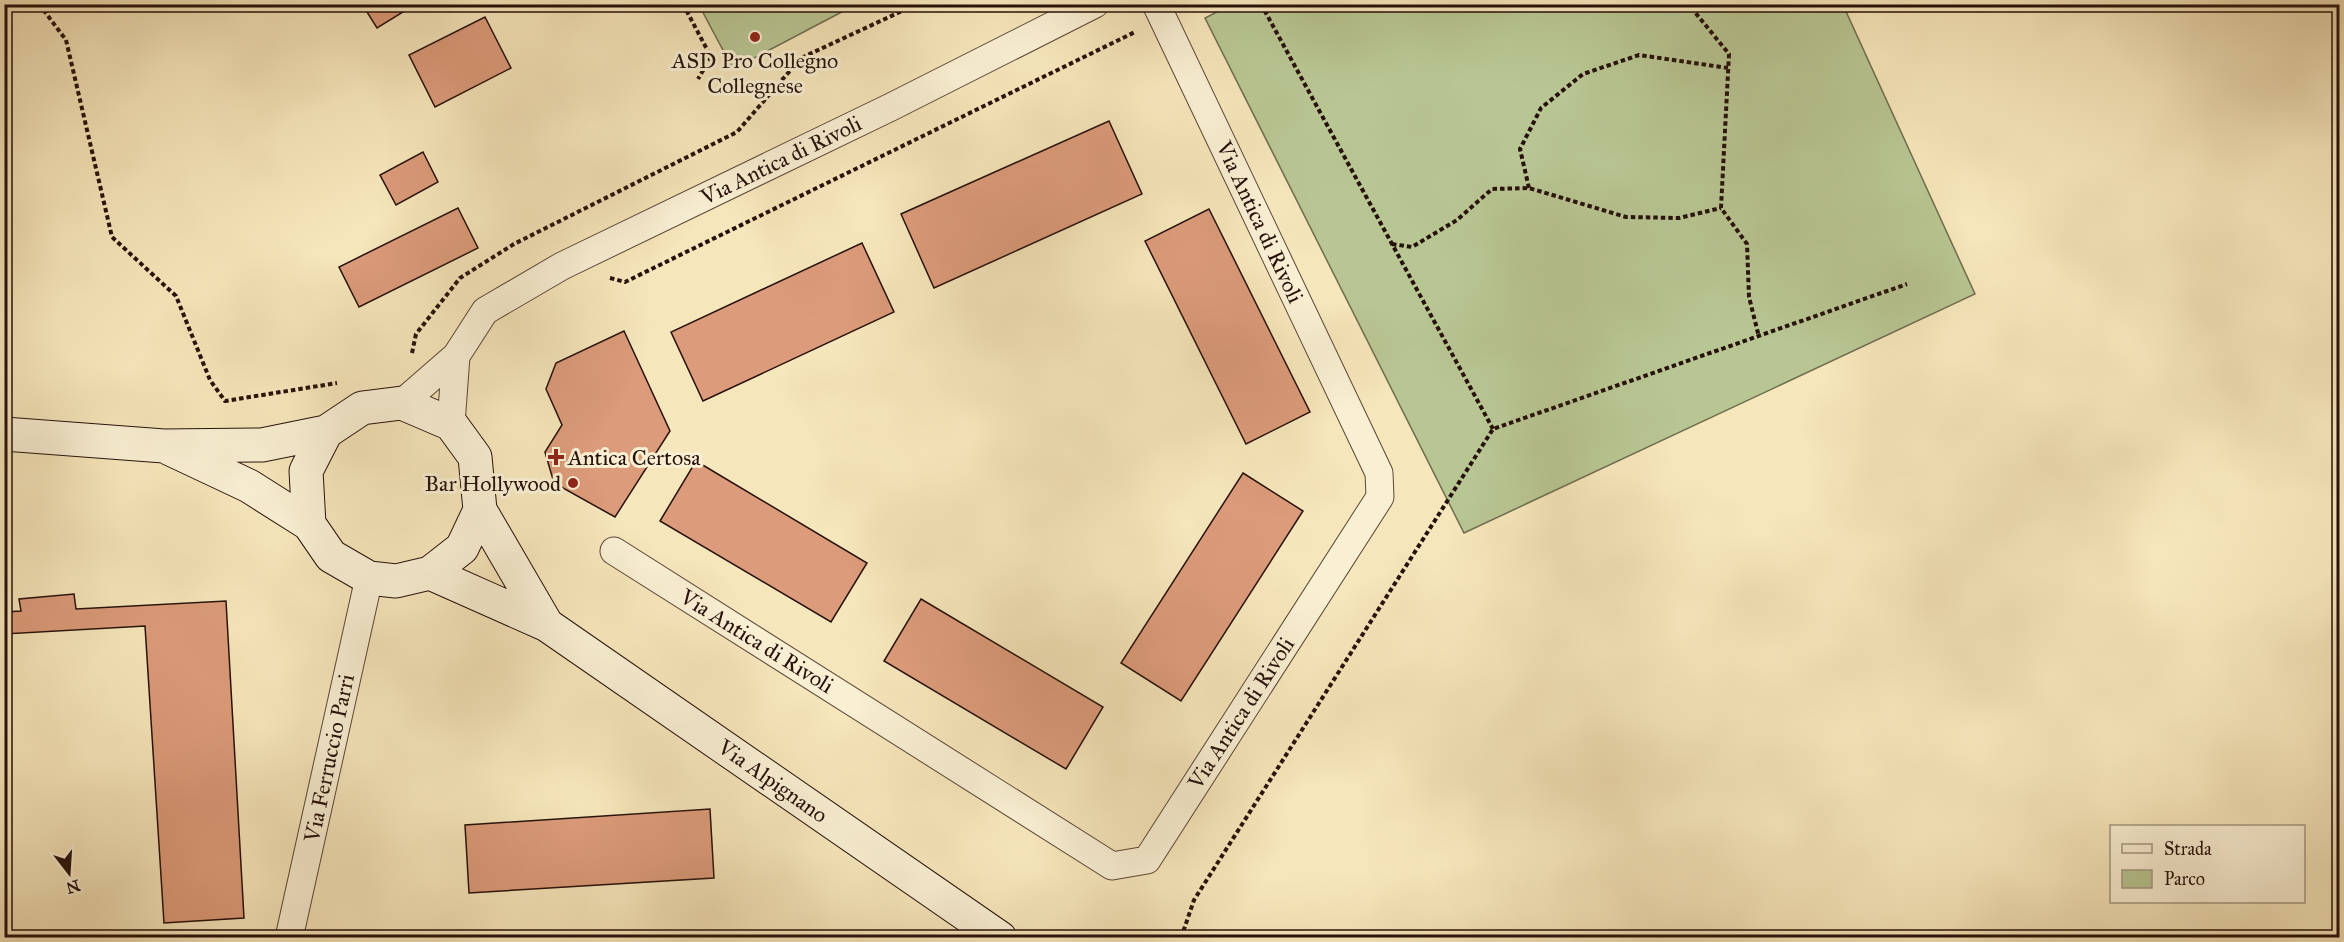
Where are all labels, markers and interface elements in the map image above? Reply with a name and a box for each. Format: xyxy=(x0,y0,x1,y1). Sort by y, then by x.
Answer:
marker: ASD Pro Collegno Collegnese xyxy=(748,30,762,44)
place label: ASD Pro Collegno Collegnese xyxy=(671,47,838,99)
street label: Via Antica di Rivoli xyxy=(695,109,866,211)
street label: Via Antica di Rivoli xyxy=(1210,136,1309,307)
place label: Antica Certosa xyxy=(567,444,701,471)
marker: Antica Certosa xyxy=(549,450,563,464)
place label: Bar Hollywood xyxy=(425,470,561,497)
marker: Bar Hollywood xyxy=(566,476,580,490)
street label: Via Antica di Rivoli xyxy=(674,582,839,699)
street label: Via Antica di Rivoli xyxy=(1181,632,1300,795)
street label: Via Ferruccio Parri xyxy=(298,671,360,846)
street label: Via Alpignano xyxy=(712,733,833,829)
legend xyxy=(2110,825,2305,903)
text: Strada xyxy=(2164,838,2212,860)
north arrow xyxy=(39,843,99,903)
text: Parco xyxy=(2164,868,2205,890)
text: N xyxy=(64,876,83,898)

